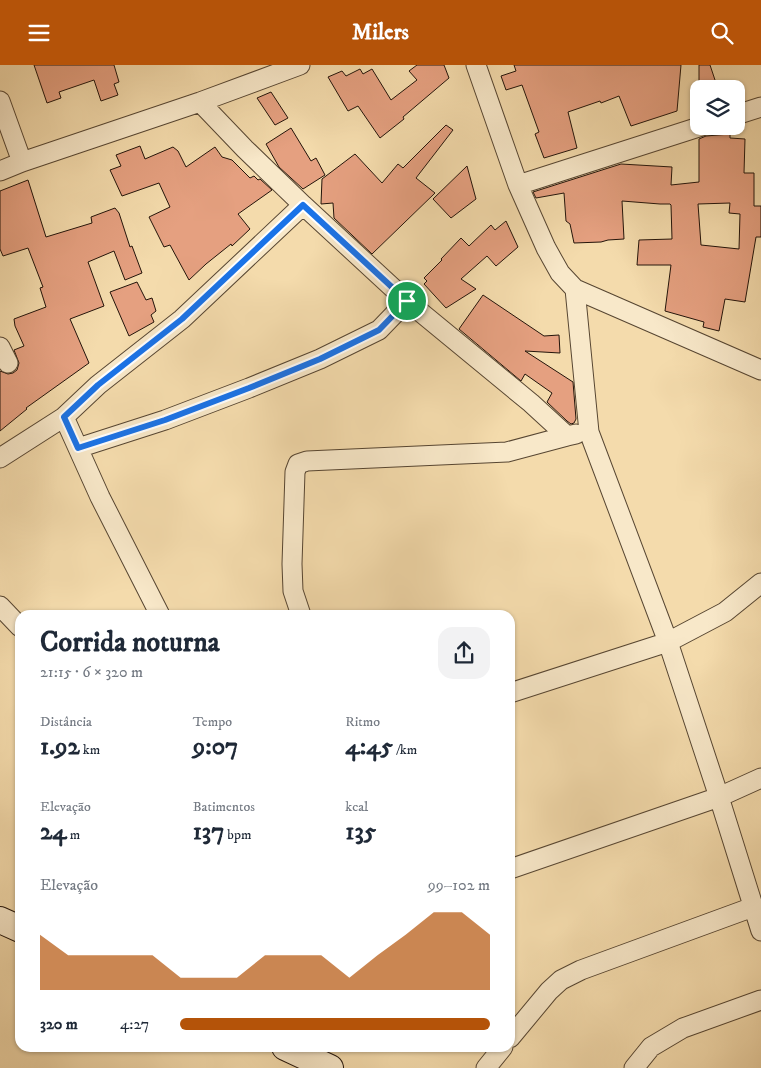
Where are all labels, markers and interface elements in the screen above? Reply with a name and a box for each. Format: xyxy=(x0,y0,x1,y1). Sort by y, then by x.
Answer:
icon: menu xyxy=(25,19,53,47)
text: Milers xyxy=(352,19,409,46)
icon: search xyxy=(708,19,736,47)
map controls xyxy=(690,80,745,135)
button: layers xyxy=(690,80,745,135)
pin xyxy=(386,280,428,322)
icon: arrive xyxy=(393,287,421,315)
text: Corrida noturna xyxy=(40,625,220,660)
button: share xyxy=(438,627,490,679)
text: 21:15 · 6 × 320 m xyxy=(40,662,143,682)
text: Distância xyxy=(40,713,92,731)
text: Tempo xyxy=(193,713,232,731)
text: Ritmo xyxy=(345,713,380,731)
text: 1.92 xyxy=(40,731,80,762)
text: 9:07 xyxy=(193,731,238,762)
text: 4:45 xyxy=(345,731,393,762)
text: km xyxy=(80,741,100,759)
text: /km xyxy=(393,741,417,759)
text: Elevação xyxy=(40,798,91,816)
text: Batimentos xyxy=(193,798,255,816)
text: kcal xyxy=(345,798,368,816)
text: 24 xyxy=(40,816,67,847)
text: 137 xyxy=(193,816,224,847)
text: 135 xyxy=(345,816,376,847)
text: m xyxy=(67,826,80,844)
text: bpm xyxy=(224,826,251,844)
text: Elevação xyxy=(40,875,98,895)
text: 99–102 m xyxy=(428,875,490,895)
text: 320 m xyxy=(40,1014,78,1034)
text: 4:27 xyxy=(120,1014,149,1034)

